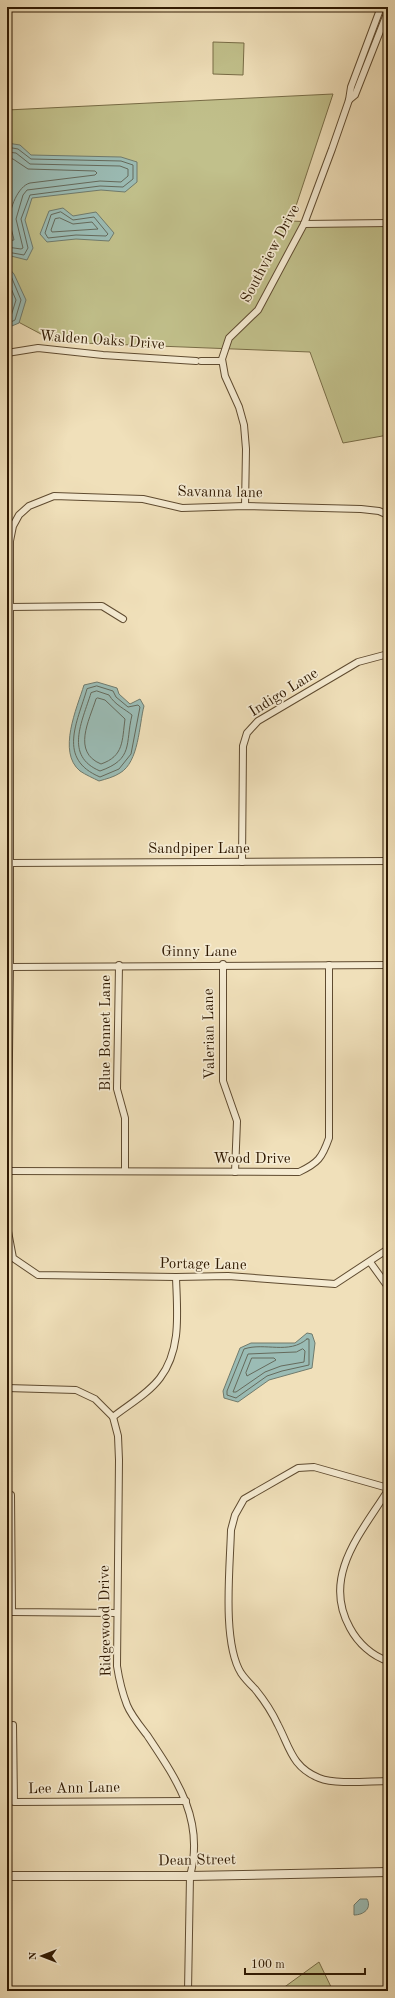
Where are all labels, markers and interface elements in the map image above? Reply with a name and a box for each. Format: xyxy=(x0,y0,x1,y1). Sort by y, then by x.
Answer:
street label: Southview Drive xyxy=(239,202,303,306)
street label: Walden Oaks Drive xyxy=(39,329,165,353)
street label: Savanna lane xyxy=(177,485,263,501)
street label: Indigo Lane xyxy=(247,666,321,720)
street label: Sandpiper Lane xyxy=(148,842,250,857)
street label: Ginny Lane xyxy=(161,945,237,960)
street label: Blue Bonnet Lane xyxy=(99,975,114,1091)
street label: Valerian Lane xyxy=(202,988,218,1080)
street label: Wood Drive xyxy=(213,1152,291,1167)
street label: Portage Lane xyxy=(159,1257,247,1273)
street label: Ridgewood Drive xyxy=(98,1565,114,1677)
street label: Lee Ann Lane xyxy=(28,1781,120,1797)
street label: Dean Street xyxy=(158,1853,236,1869)
north arrow xyxy=(22,1936,62,1976)
scale bar xyxy=(245,1950,365,1976)
text: N xyxy=(28,1951,39,1960)
text: 100 m xyxy=(251,1959,285,1971)

